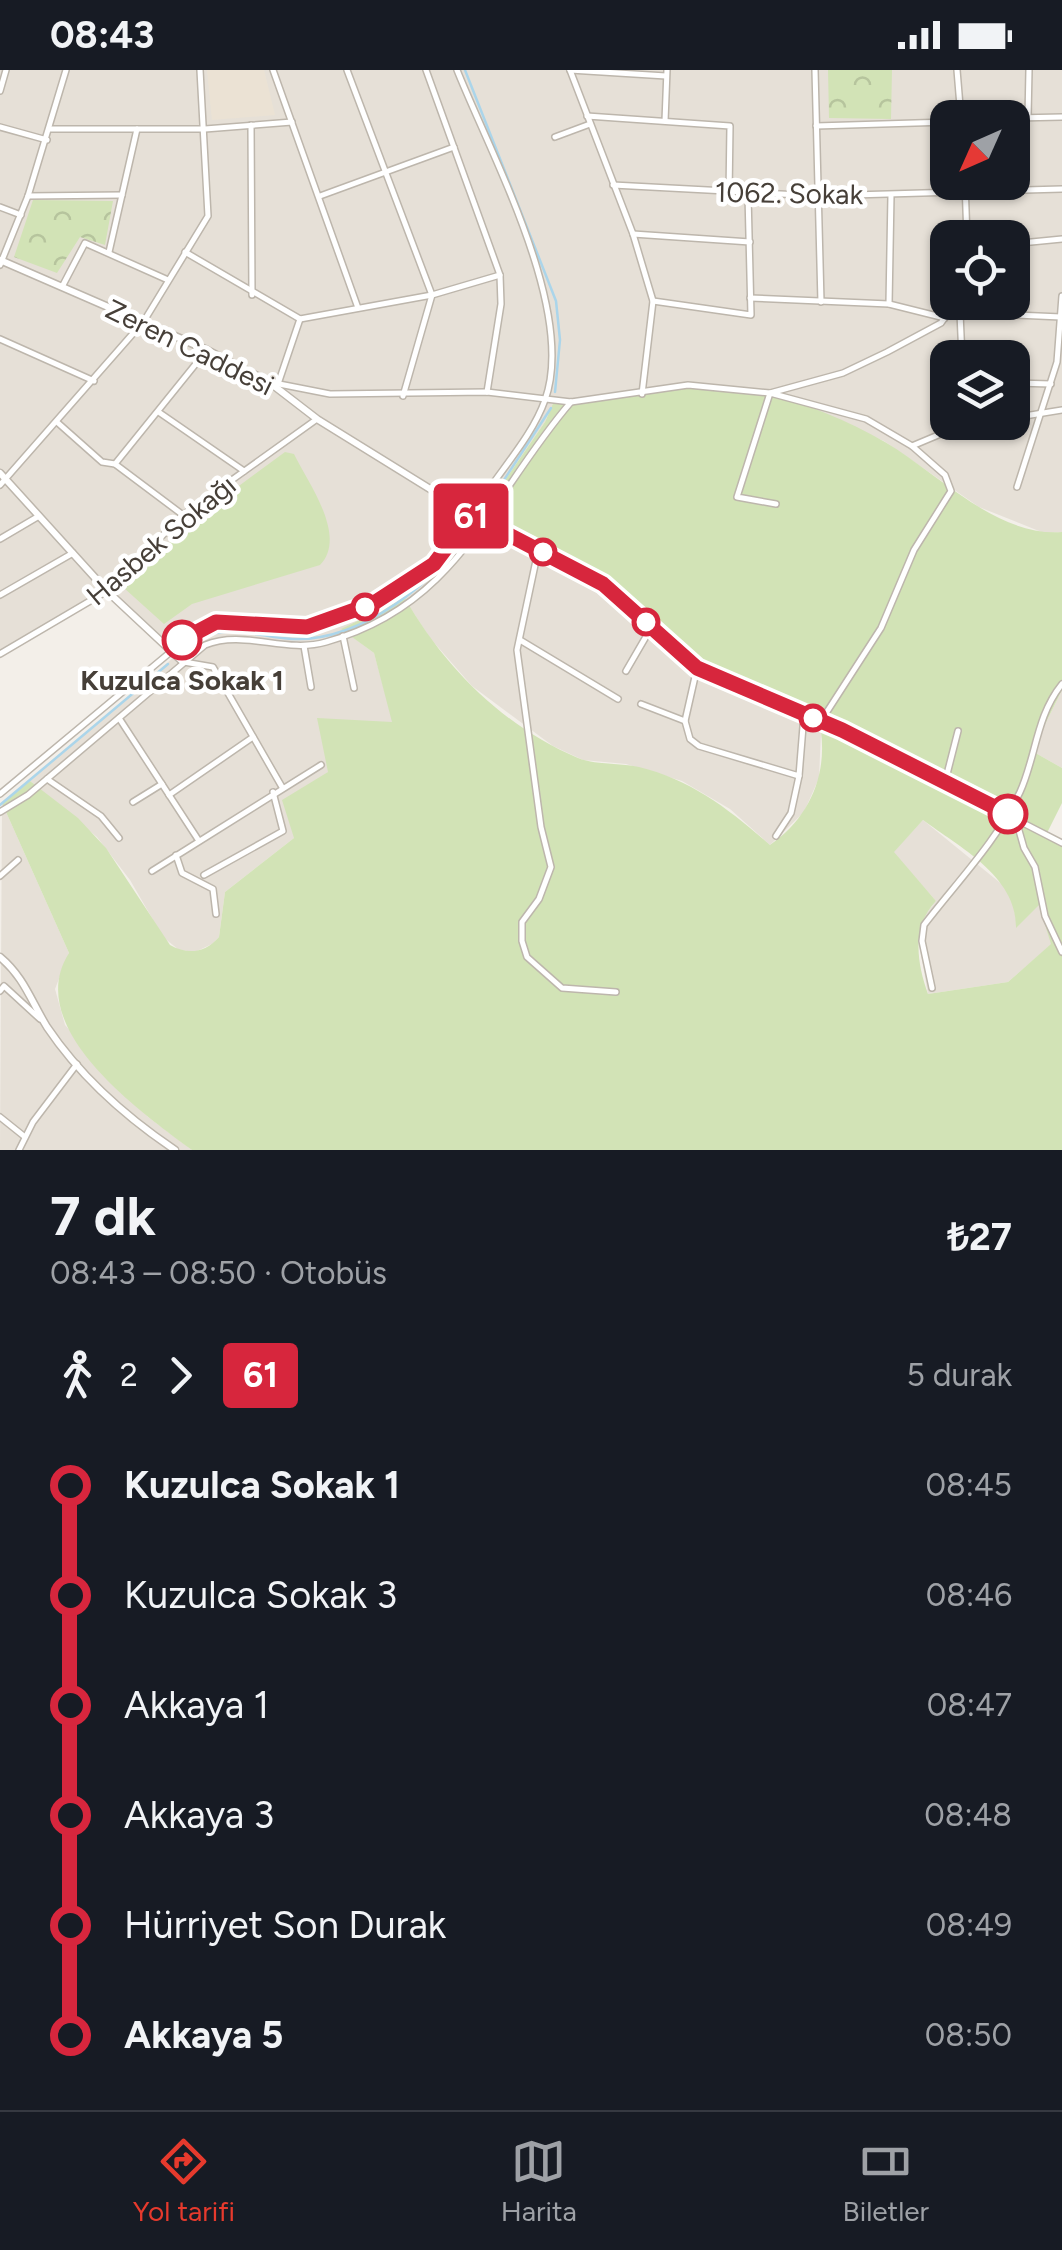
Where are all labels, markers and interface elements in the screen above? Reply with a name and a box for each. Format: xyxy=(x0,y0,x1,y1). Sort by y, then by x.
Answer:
text: 08:43 xyxy=(50,12,155,58)
north arrow xyxy=(930,100,1030,200)
map controls xyxy=(930,100,1030,440)
street label: 1062. Sokak xyxy=(715,175,864,211)
button: locate xyxy=(930,220,1030,320)
street label: Zeren Caddesi xyxy=(100,292,280,402)
button: layers xyxy=(930,340,1030,440)
street label: Hasbek Sokağı xyxy=(79,468,243,612)
line badge: 61 xyxy=(426,484,516,548)
text: 61 xyxy=(453,495,489,537)
unlabelled marker xyxy=(530,539,556,565)
unlabelled marker xyxy=(352,594,378,620)
unlabelled marker xyxy=(633,609,659,635)
marker: Kuzulca Sokak 1 xyxy=(163,621,201,659)
place label: Kuzulca Sokak 1 xyxy=(80,663,284,697)
unlabelled marker xyxy=(800,705,826,731)
unlabelled marker xyxy=(989,795,1027,833)
text: 7 dk xyxy=(50,1183,156,1249)
text: ₺27 xyxy=(947,1214,1012,1260)
text: 08:43 – 08:50 · Otobüs xyxy=(50,1254,387,1292)
icon: walk xyxy=(50,1348,105,1403)
icon: forward xyxy=(153,1348,208,1403)
text: 61 xyxy=(243,1354,278,1396)
text: 2 xyxy=(120,1356,138,1394)
text: 5 durak xyxy=(906,1356,1012,1394)
text: Kuzulca Sokak 1 xyxy=(124,1462,400,1508)
text: 08:45 xyxy=(925,1466,1012,1504)
text: Kuzulca Sokak 3 xyxy=(124,1572,397,1618)
text: 08:46 xyxy=(926,1576,1012,1614)
text: Akkaya 1 xyxy=(124,1682,269,1728)
text: 08:47 xyxy=(927,1686,1012,1724)
text: Akkaya 3 xyxy=(124,1792,274,1838)
text: 08:48 xyxy=(924,1796,1012,1834)
text: Hürriyet Son Durak xyxy=(124,1902,446,1948)
text: 08:49 xyxy=(926,1906,1012,1944)
text: Akkaya 5 xyxy=(124,2012,283,2058)
text: 08:50 xyxy=(925,2016,1012,2054)
tab: Yol tarifi xyxy=(133,2134,235,2228)
tab: Harita xyxy=(501,2134,577,2228)
tab: Biletler xyxy=(843,2134,929,2228)

